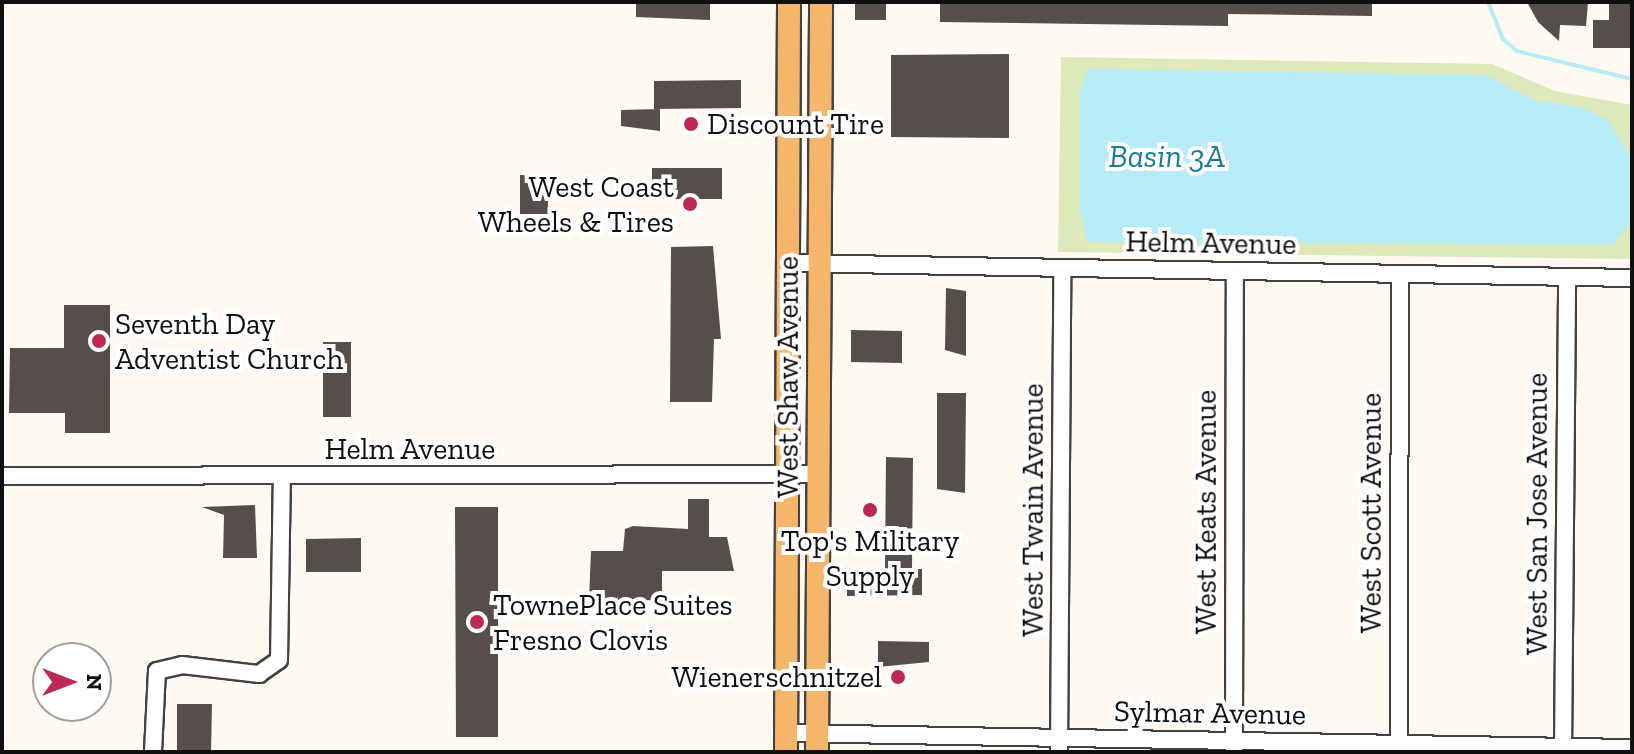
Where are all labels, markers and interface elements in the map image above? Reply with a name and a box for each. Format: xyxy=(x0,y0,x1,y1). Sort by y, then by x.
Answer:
place label: Discount Tire xyxy=(707,106,885,142)
marker: Discount Tire xyxy=(682,115,700,133)
water label: Basin 3A xyxy=(1109,137,1225,175)
place label: West Coast Wheels & Tires xyxy=(478,169,674,240)
marker: West Coast Wheels & Tires xyxy=(681,195,699,213)
street label: Helm Avenue xyxy=(1125,224,1297,262)
street label: West Shaw Avenue xyxy=(770,255,806,499)
place label: Seventh Day Adventist Church xyxy=(115,306,343,376)
marker: Seventh Day Adventist Church xyxy=(90,332,108,350)
street label: West San Jose Avenue xyxy=(1519,372,1555,656)
street label: West Twain Avenue xyxy=(1015,383,1051,637)
street label: West Keats Avenue xyxy=(1188,389,1224,635)
street label: West Scott Avenue xyxy=(1353,392,1389,634)
street label: Helm Avenue xyxy=(324,431,496,467)
marker: Top's Military Supply xyxy=(861,501,879,519)
place label: Top's Military Supply xyxy=(781,523,959,594)
place label: TownePlace Suites Fresno Clovis xyxy=(493,587,733,658)
marker: TownePlace Suites Fresno Clovis xyxy=(468,613,486,631)
north arrow xyxy=(32,642,112,722)
place label: Wienerschnitzel xyxy=(672,659,882,695)
marker: Wienerschnitzel xyxy=(889,668,907,686)
text: N xyxy=(81,674,108,690)
street label: Sylmar Avenue xyxy=(1113,693,1307,733)

